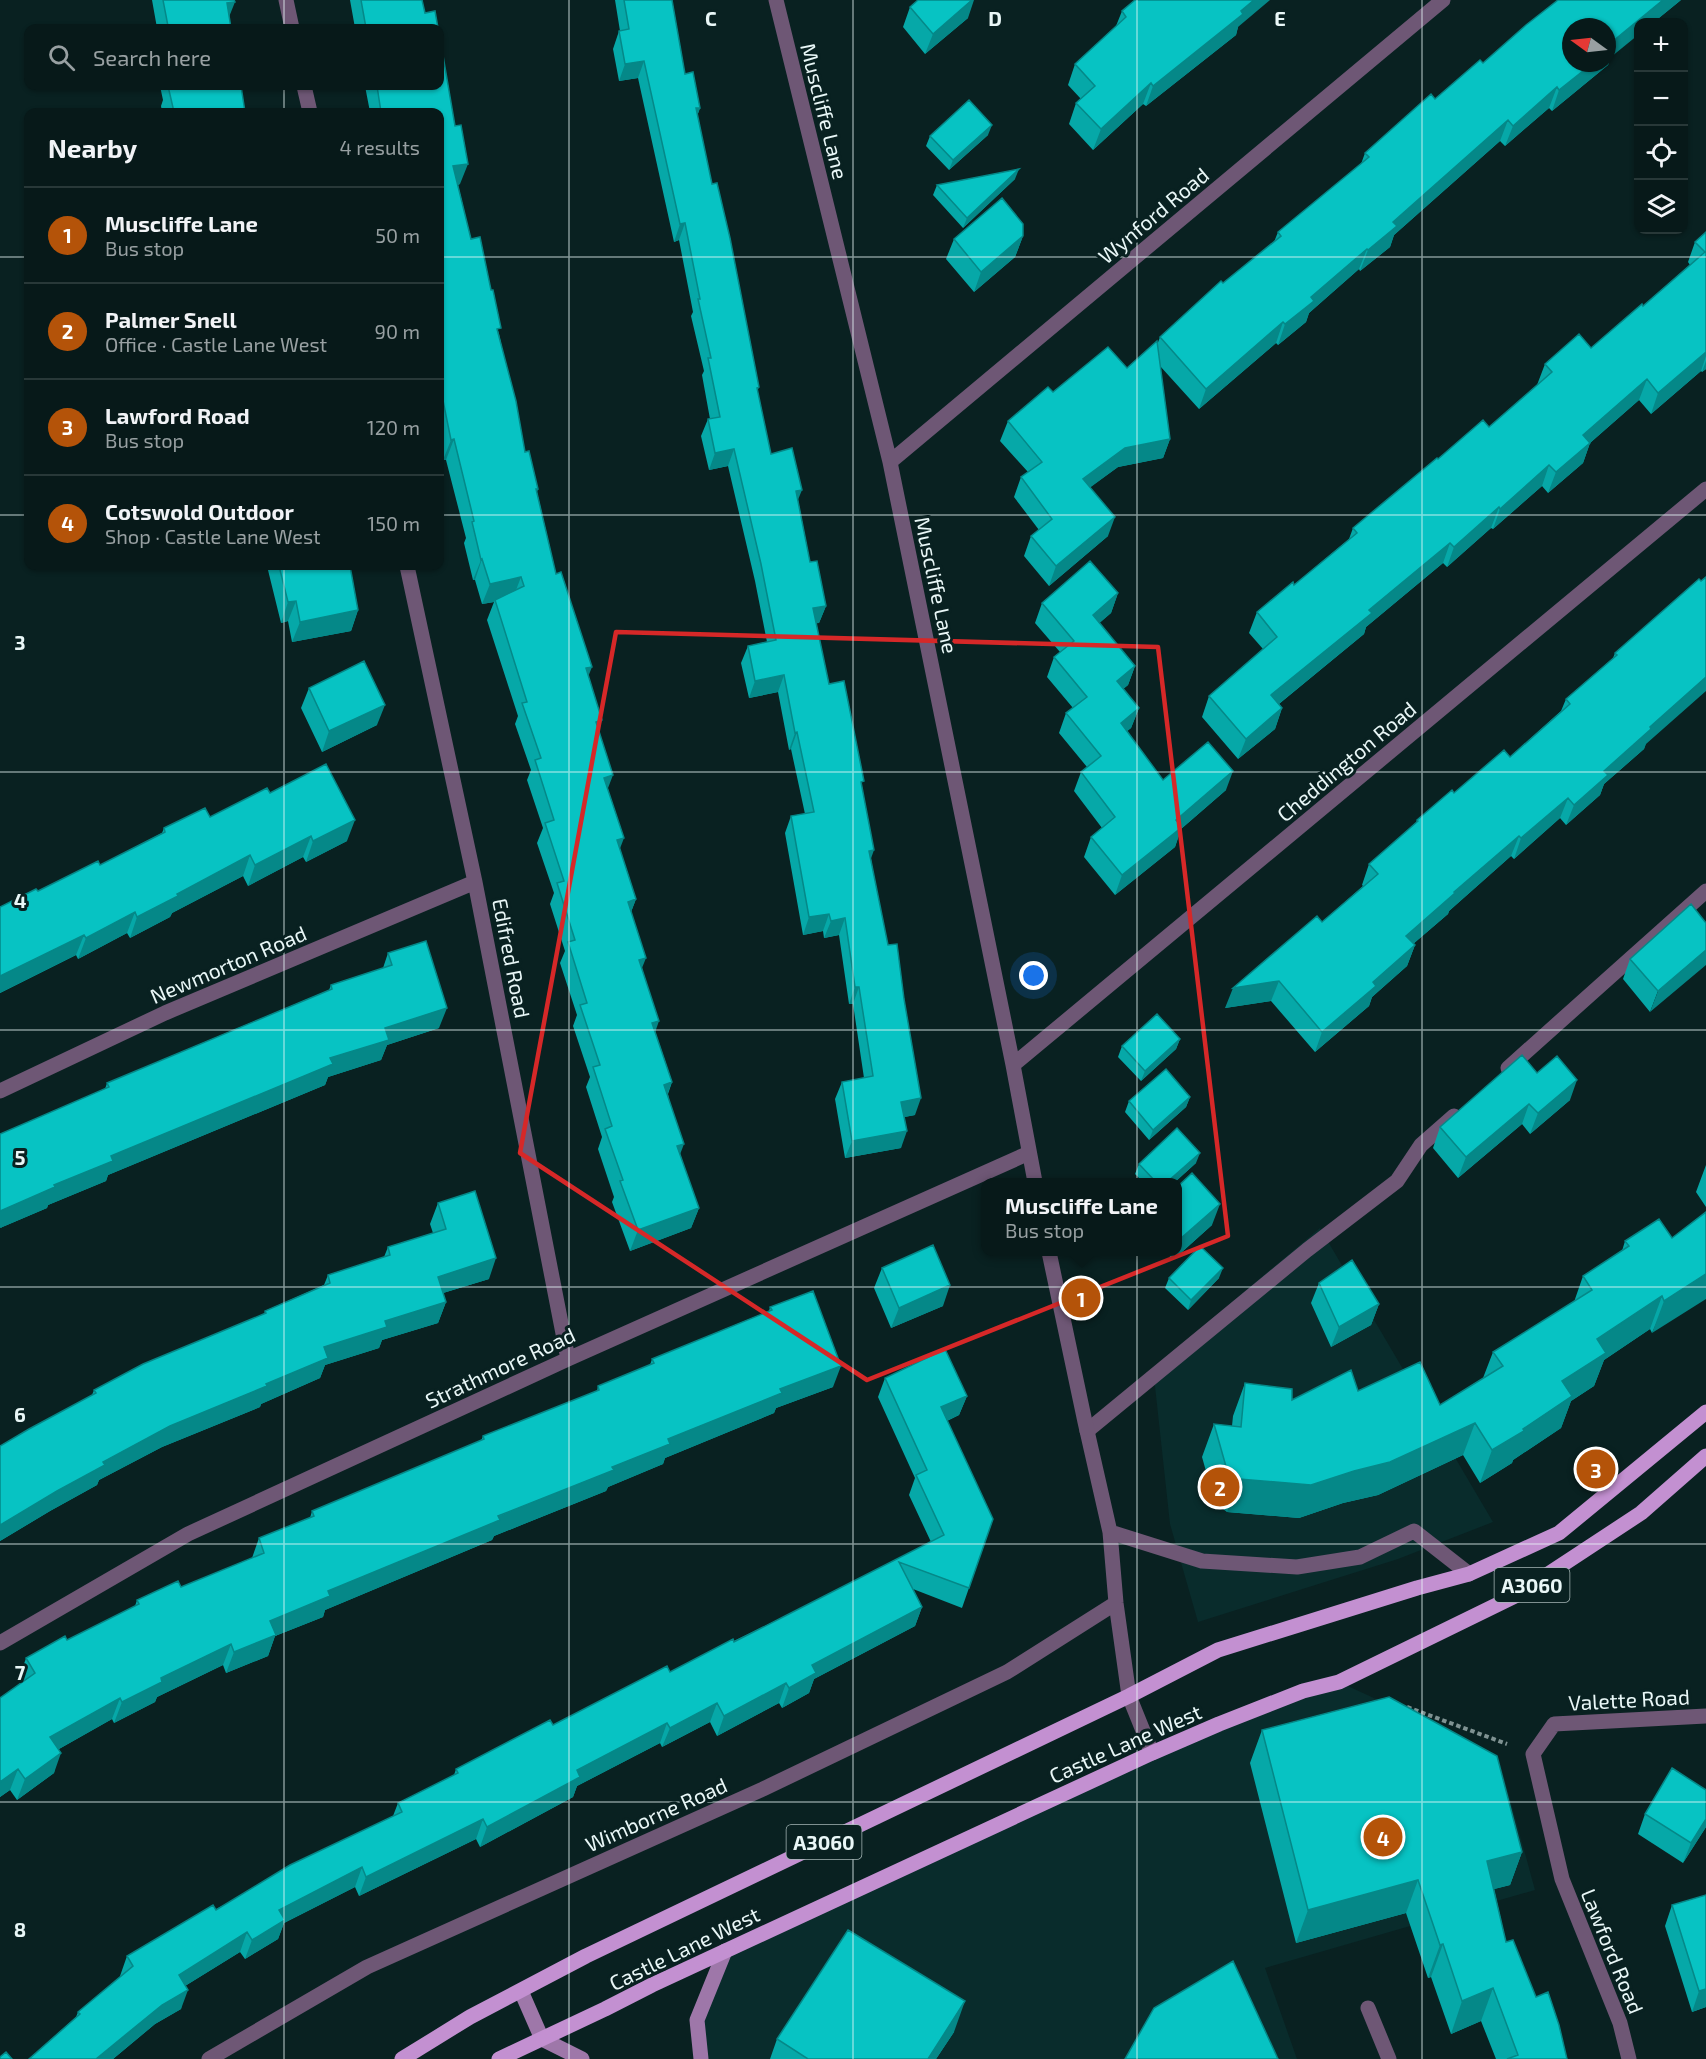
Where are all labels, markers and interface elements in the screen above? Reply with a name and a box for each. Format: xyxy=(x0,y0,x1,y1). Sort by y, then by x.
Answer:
text: C xyxy=(705,6,717,30)
text: D xyxy=(988,6,1002,30)
text: E xyxy=(1274,6,1286,30)
north arrow xyxy=(1562,18,1616,72)
map controls xyxy=(1634,18,1688,234)
button: + xyxy=(1634,18,1688,72)
search box xyxy=(24,24,444,90)
street label: Muscliffe Lane xyxy=(796,40,854,182)
icon: search xyxy=(45,41,78,74)
text: Search here xyxy=(93,44,211,70)
button: − xyxy=(1634,72,1688,126)
button: locate xyxy=(1634,126,1688,180)
text: Nearby xyxy=(48,132,137,163)
text: 4 results xyxy=(340,135,420,159)
street label: Wynford Road xyxy=(1093,162,1213,268)
button: layers xyxy=(1634,180,1688,234)
text: Muscliffe Lane xyxy=(105,210,258,236)
text: 1 xyxy=(63,223,72,247)
text: 50 m xyxy=(375,223,420,247)
text: Bus stop xyxy=(105,236,184,260)
text: Palmer Snell xyxy=(105,306,237,332)
text: 2 xyxy=(62,319,73,343)
text: 90 m xyxy=(375,319,420,343)
text: Office · Castle Lane West xyxy=(105,332,327,356)
text: Lawford Road xyxy=(105,402,250,428)
text: 3 xyxy=(62,415,73,439)
text: 120 m xyxy=(367,415,420,439)
text: Bus stop xyxy=(105,428,184,452)
text: Cotswold Outdoor xyxy=(105,498,294,524)
text: 4 xyxy=(61,511,74,535)
text: 150 m xyxy=(367,511,420,535)
street label: Muscliffe Lane xyxy=(910,514,964,656)
text: Shop · Castle Lane West xyxy=(105,524,321,548)
text: 3 xyxy=(14,630,26,654)
street label: Cheddington Road xyxy=(1271,696,1421,826)
text: 4 xyxy=(14,888,27,912)
street label: Edifred Road xyxy=(488,896,536,1020)
street label: Newmorton Road xyxy=(146,920,310,1008)
your location xyxy=(1019,961,1048,990)
text: 5 xyxy=(14,1145,26,1169)
popup xyxy=(981,1178,1182,1256)
text: Muscliffe Lane xyxy=(1005,1192,1158,1218)
text: Bus stop xyxy=(1005,1218,1084,1242)
pin: 1 xyxy=(1062,1276,1100,1320)
street label: Strathmore Road xyxy=(421,1321,579,1413)
text: 6 xyxy=(14,1402,26,1426)
pin: 3 xyxy=(1576,1446,1616,1492)
pin: 2 xyxy=(1200,1464,1240,1510)
road number: A3060 xyxy=(1494,1568,1570,1602)
text: 7 xyxy=(15,1660,26,1684)
street label: Valette Road xyxy=(1568,1683,1690,1715)
street label: Castle Lane West xyxy=(1045,1698,1205,1788)
street label: Wimborne Road xyxy=(581,1772,731,1856)
pin: 4 xyxy=(1364,1814,1402,1860)
road number: A3060 xyxy=(786,1825,862,1859)
street label: Lawford Road xyxy=(1577,1885,1649,2017)
street label: Castle Lane West xyxy=(605,1901,763,1995)
text: 8 xyxy=(14,1917,26,1941)

